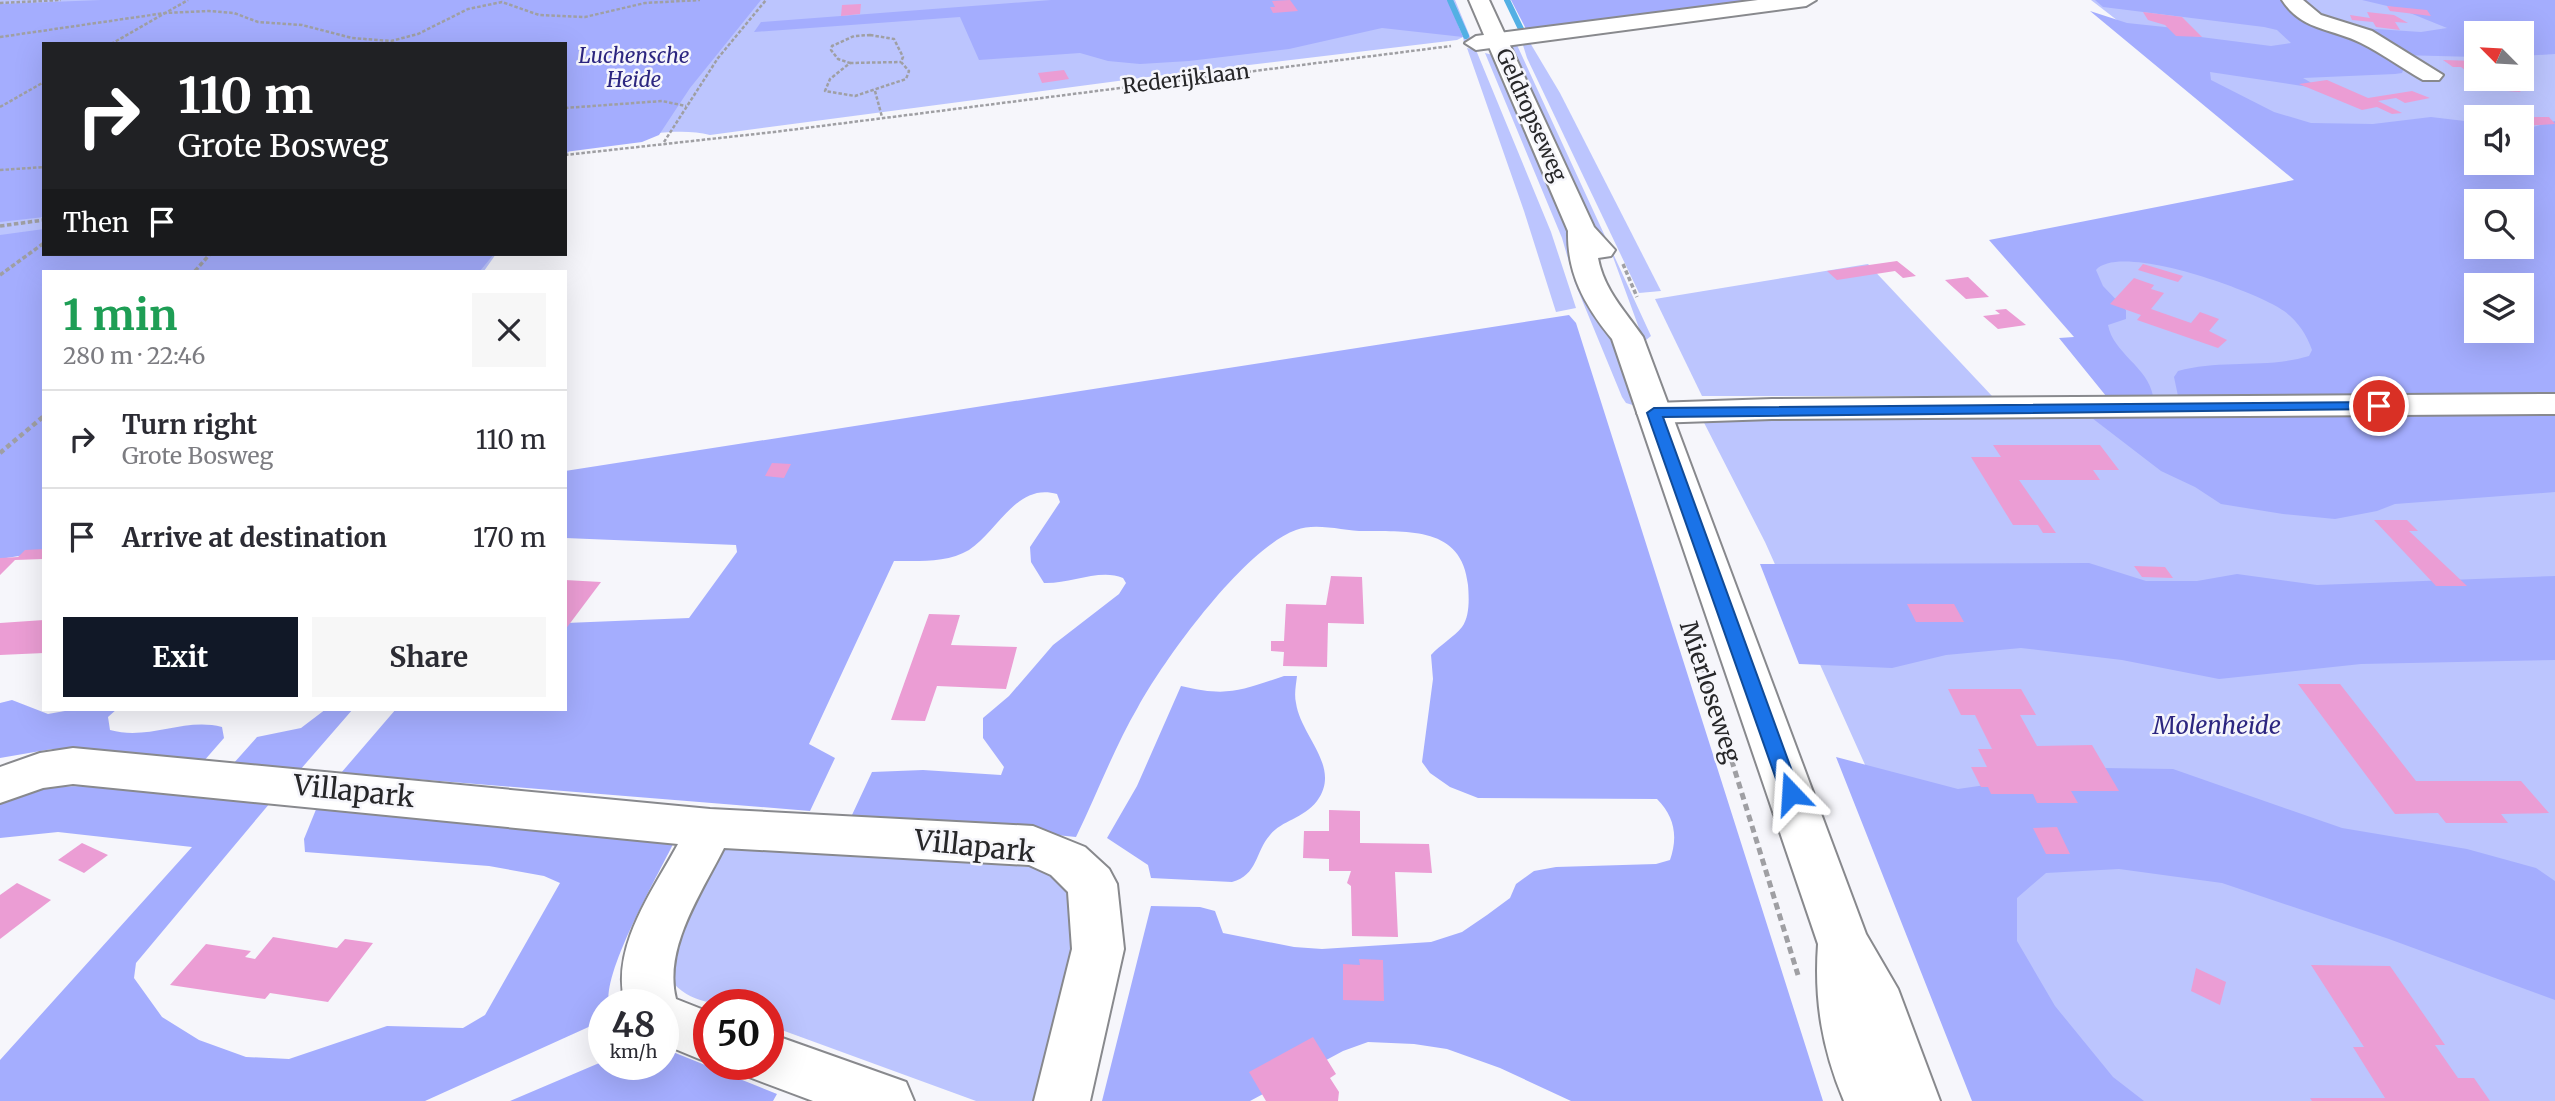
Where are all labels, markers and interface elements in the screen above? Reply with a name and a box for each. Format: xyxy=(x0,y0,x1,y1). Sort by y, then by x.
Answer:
north arrow xyxy=(2464,21,2534,91)
map controls xyxy=(2464,21,2534,343)
park label: Luchensche Heide xyxy=(579,42,689,93)
street label: Geldropseweg xyxy=(1490,44,1573,186)
street label: Rederijklaan xyxy=(1121,57,1251,100)
text: 110 m xyxy=(178,65,313,126)
icon: right xyxy=(63,70,154,161)
button: sound xyxy=(2464,105,2534,175)
text: Grote Bosweg xyxy=(178,126,389,166)
button: search xyxy=(2464,189,2534,259)
icon: arrive xyxy=(143,203,181,241)
text: Then xyxy=(63,206,129,239)
button: layers xyxy=(2464,273,2534,343)
text: 1 min xyxy=(63,289,177,341)
button: close xyxy=(472,293,546,367)
text: 280 m · 22:46 xyxy=(63,341,205,370)
pin xyxy=(2349,376,2409,436)
icon: arrive xyxy=(2360,387,2398,425)
text: Turn right xyxy=(122,408,257,441)
icon: right xyxy=(63,420,101,458)
text: 110 m xyxy=(476,423,546,456)
text: Grote Bosweg xyxy=(122,441,273,470)
icon: arrive xyxy=(63,518,101,556)
text: Arrive at destination xyxy=(122,521,387,554)
text: 170 m xyxy=(473,521,546,554)
button: Exit xyxy=(63,617,298,697)
button: Share xyxy=(312,617,546,697)
street label: Mierloseweg xyxy=(1673,617,1748,767)
park label: Molenheide xyxy=(2152,710,2281,741)
position arrow xyxy=(1754,756,1828,830)
street label: Villapark xyxy=(291,767,417,815)
street label: Villapark xyxy=(912,822,1038,870)
speed limit sign: 50 xyxy=(693,989,784,1080)
text: 48 xyxy=(612,1003,655,1047)
text: km/h xyxy=(610,1040,657,1063)

